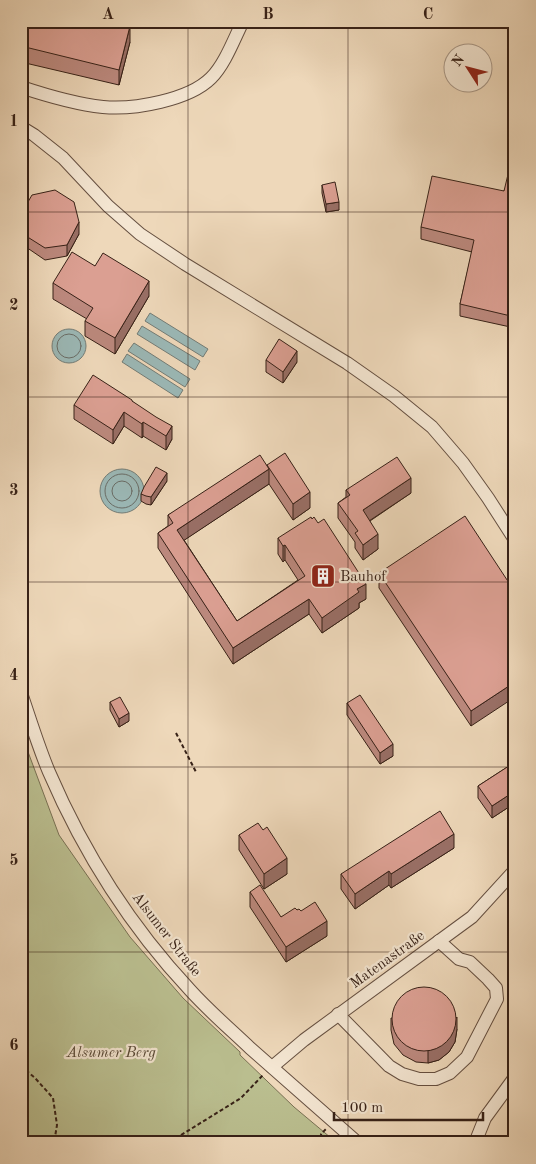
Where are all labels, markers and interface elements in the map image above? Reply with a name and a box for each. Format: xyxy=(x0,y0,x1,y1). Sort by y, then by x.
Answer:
text: A xyxy=(102,7,114,23)
text: B xyxy=(262,7,274,23)
text: C xyxy=(423,7,433,23)
north arrow xyxy=(444,42,494,92)
text: N xyxy=(449,52,467,69)
text: 1 xyxy=(9,114,19,130)
text: 2 xyxy=(9,298,19,314)
text: 3 xyxy=(9,483,19,499)
building icon: Bauhof xyxy=(310,563,336,589)
place label: Bauhof xyxy=(340,570,387,585)
text: 4 xyxy=(9,668,19,684)
text: 5 xyxy=(9,853,19,869)
street label: Alsumer Straße xyxy=(128,890,203,980)
street label: Matenastraße xyxy=(348,928,428,992)
text: 6 xyxy=(9,1038,19,1054)
park label: Alsumer Berg xyxy=(65,1046,156,1061)
scale bar xyxy=(334,1089,482,1121)
text: 100 m xyxy=(341,1101,383,1116)

